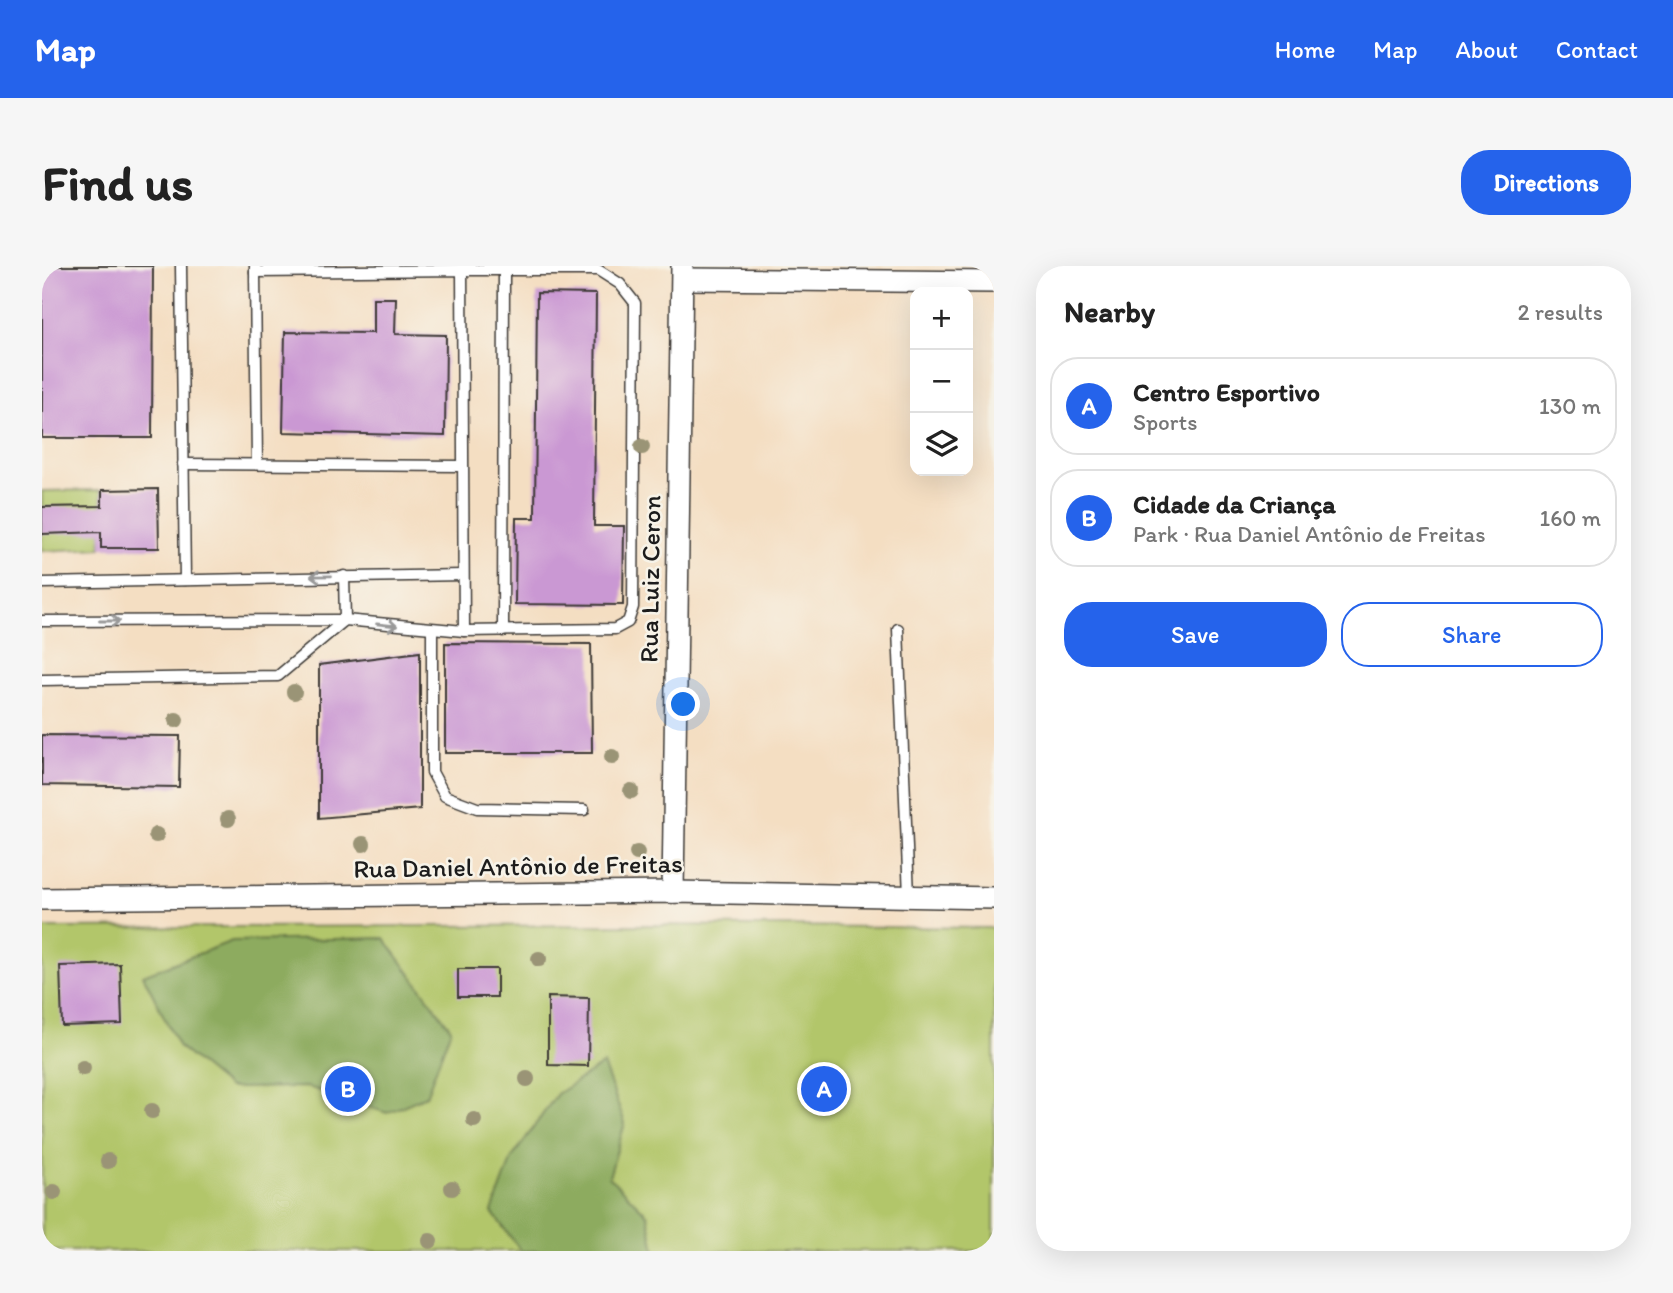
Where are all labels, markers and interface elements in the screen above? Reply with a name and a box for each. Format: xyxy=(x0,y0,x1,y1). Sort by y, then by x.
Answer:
text: Map xyxy=(35,30,96,69)
text: Home xyxy=(1275,35,1335,64)
text: Map xyxy=(1373,35,1417,64)
text: About xyxy=(1455,35,1518,64)
text: Contact xyxy=(1556,35,1638,64)
button: Directions xyxy=(1461,150,1631,215)
text: Find us xyxy=(42,153,193,212)
map controls xyxy=(910,287,973,476)
button: + xyxy=(910,287,973,350)
text: Nearby xyxy=(1064,293,1155,330)
text: 2 results xyxy=(1517,298,1603,326)
button: − xyxy=(910,350,973,413)
text: Centro Esportivo xyxy=(1133,376,1320,408)
text: A xyxy=(1082,392,1096,420)
text: 130 m xyxy=(1539,392,1601,420)
text: Sports xyxy=(1133,408,1197,436)
button: layers xyxy=(910,413,973,476)
text: Cidade da Criança xyxy=(1133,488,1336,520)
street label: Rua Luiz Ceron xyxy=(633,495,667,663)
text: B xyxy=(1082,504,1096,532)
text: 160 m xyxy=(1539,504,1601,532)
text: Park · Rua Daniel Antônio de Freitas xyxy=(1133,520,1486,548)
one-way arrow xyxy=(310,570,333,583)
button: Save xyxy=(1064,602,1327,667)
button: Share xyxy=(1341,602,1603,667)
one-way arrow xyxy=(98,614,121,628)
one-way arrow xyxy=(375,619,397,632)
your location xyxy=(666,687,700,721)
street label: Rua Daniel Antônio de Freitas xyxy=(353,847,683,885)
pin: B xyxy=(325,1063,371,1115)
pin: A xyxy=(801,1063,847,1115)

